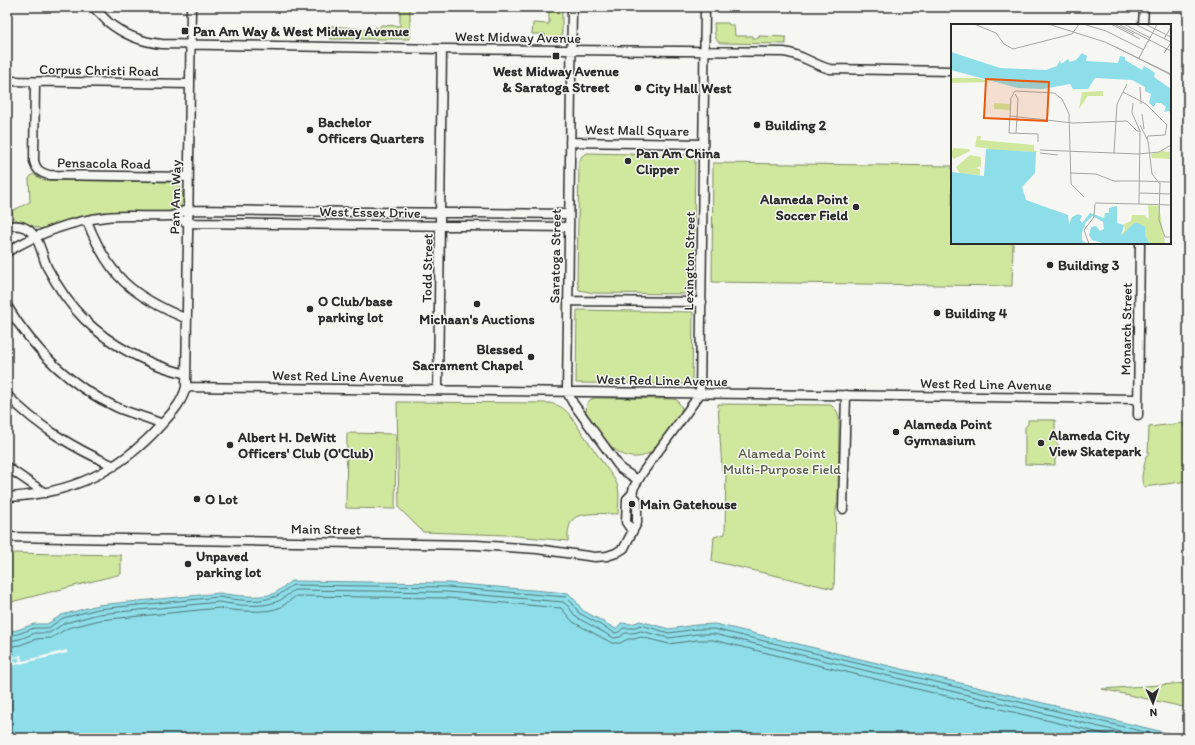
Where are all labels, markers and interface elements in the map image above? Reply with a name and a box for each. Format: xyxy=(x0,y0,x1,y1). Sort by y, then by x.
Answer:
place label: Pan Am Way & West Midway Avenue xyxy=(193,23,410,40)
inset map xyxy=(951,24,1171,244)
marker: Pan Am Way & West Midway Avenue xyxy=(180,26,190,36)
street label: West Midway Avenue xyxy=(455,28,581,47)
marker: West Midway Avenue & Saratoga Street xyxy=(551,51,561,61)
street label: Corpus Christi Road xyxy=(39,61,159,80)
place label: West Midway Avenue & Saratoga Street xyxy=(493,63,619,96)
place label: City Hall West xyxy=(646,80,732,97)
marker: City Hall West xyxy=(633,83,643,93)
place label: Bachelor Officers Quarters xyxy=(318,114,424,147)
place label: Building 2 xyxy=(765,117,827,134)
marker: Building 2 xyxy=(752,120,762,130)
street label: West Mall Square xyxy=(585,121,690,140)
marker: Bachelor Officers Quarters xyxy=(305,125,315,135)
place label: Pan Am China Clipper xyxy=(636,145,720,178)
street label: Pensacola Road xyxy=(57,154,151,173)
marker: Pan Am China Clipper xyxy=(623,156,633,166)
street label: Pan Am Way xyxy=(166,159,185,234)
place label: Alameda Point Soccer Field xyxy=(759,191,849,224)
marker: Alameda Point Soccer Field xyxy=(851,202,861,212)
street label: West Essex Drive xyxy=(319,203,421,222)
street label: Saratoga Street xyxy=(546,209,565,303)
street label: Lexington Street xyxy=(680,211,699,311)
street label: Todd Street xyxy=(418,233,437,303)
place label: Building 3 xyxy=(1058,257,1120,274)
marker: Building 3 xyxy=(1045,260,1055,270)
street label: Monarch Street xyxy=(1117,282,1136,376)
place label: O Club/base parking lot xyxy=(317,293,393,326)
marker: Michaan's Auctions xyxy=(472,299,482,309)
marker: O Club/base parking lot xyxy=(305,304,315,314)
place label: Building 4 xyxy=(945,305,1008,322)
marker: Building 4 xyxy=(932,308,942,318)
place label: Michaan's Auctions xyxy=(419,311,535,328)
place label: Blessed Sacrament Chapel xyxy=(413,341,524,374)
marker: Blessed Sacrament Chapel xyxy=(526,352,536,362)
street label: West Red Line Avenue xyxy=(272,367,404,386)
street label: West Red Line Avenue xyxy=(596,371,728,390)
street label: West Red Line Avenue xyxy=(920,375,1052,394)
place label: Alameda Point Gymnasium xyxy=(903,416,992,449)
marker: Alameda Point Gymnasium xyxy=(891,427,901,437)
place label: Alameda City View Skatepark xyxy=(1048,427,1142,460)
place label: Albert H. DeWitt Officers' Club (O'Club) xyxy=(237,429,374,462)
marker: Alameda City View Skatepark xyxy=(1036,438,1046,448)
marker: Albert H. DeWitt Officers' Club (O'Club) xyxy=(225,440,235,450)
park label: Alameda Point Multi-Purpose Field xyxy=(723,445,841,478)
place label: O Lot xyxy=(205,491,238,508)
marker: O Lot xyxy=(192,494,202,504)
place label: Main Gatehouse xyxy=(640,496,737,513)
marker: Main Gatehouse xyxy=(627,499,637,509)
street label: Main Street xyxy=(291,520,361,539)
place label: Unpaved parking lot xyxy=(195,548,262,581)
marker: Unpaved parking lot xyxy=(183,559,193,569)
north arrow xyxy=(1133,683,1173,723)
text: N xyxy=(1149,706,1158,719)

